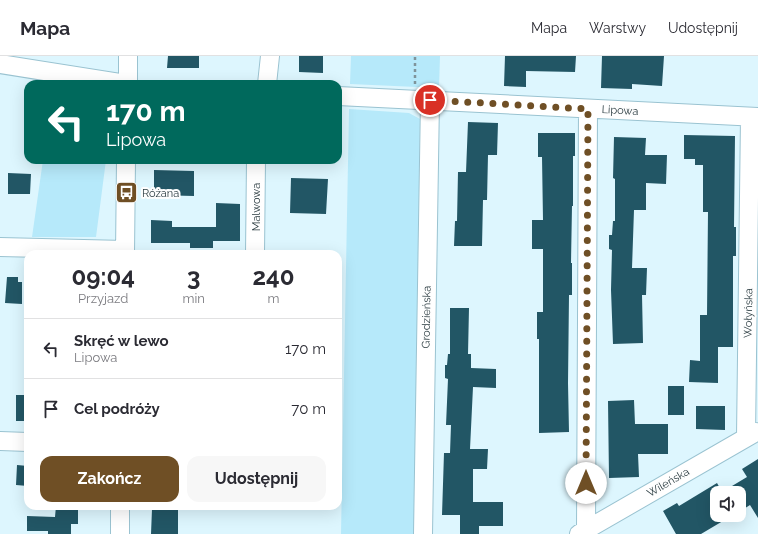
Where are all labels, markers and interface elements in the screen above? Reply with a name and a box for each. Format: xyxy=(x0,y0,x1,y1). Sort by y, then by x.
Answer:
text: Mapa xyxy=(20,17,70,39)
text: Mapa xyxy=(531,20,567,36)
text: Warstwy xyxy=(589,20,646,36)
text: Udostępnij xyxy=(668,20,738,36)
pin xyxy=(413,83,447,117)
icon: arrive xyxy=(419,89,441,111)
text: 170 m xyxy=(106,95,186,128)
icon: left xyxy=(40,96,92,148)
street label: Lipowa xyxy=(601,103,639,118)
text: Lipowa xyxy=(106,129,166,150)
bus stop icon: Różana xyxy=(113,180,139,206)
street label: Malwowa xyxy=(250,183,263,231)
place label: Różana xyxy=(142,187,179,200)
text: 09:04 xyxy=(72,262,135,291)
text: 3 xyxy=(187,262,200,291)
text: 240 xyxy=(252,262,294,291)
street label: Grodzieńska xyxy=(419,286,434,348)
street label: Wołyńska xyxy=(742,288,755,338)
text: Przyjazd xyxy=(78,291,128,306)
text: min xyxy=(182,291,205,306)
text: m xyxy=(267,291,279,306)
text: Skręć w lewo xyxy=(74,332,169,350)
icon: left xyxy=(40,338,62,360)
text: 170 m xyxy=(285,340,326,358)
text: Lipowa xyxy=(74,350,117,365)
icon: arrive xyxy=(40,398,62,420)
text: Cel podróży xyxy=(74,400,160,418)
text: 70 m xyxy=(291,400,326,418)
button: Zakończ xyxy=(40,456,179,502)
button: Udostępnij xyxy=(187,456,326,502)
position arrow xyxy=(565,462,607,504)
street label: Wileńska xyxy=(645,465,692,500)
map controls xyxy=(710,486,746,522)
button: sound xyxy=(710,486,746,522)

